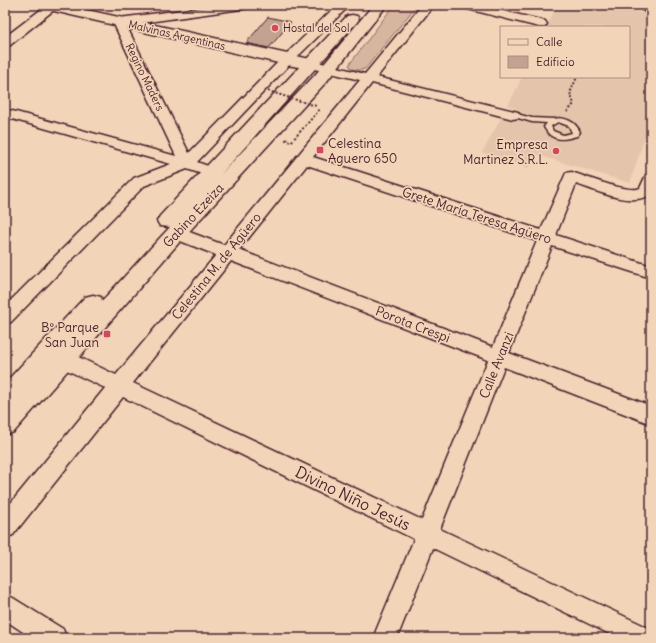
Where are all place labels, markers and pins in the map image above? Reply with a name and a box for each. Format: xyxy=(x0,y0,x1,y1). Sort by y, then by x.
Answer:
place label: Hostal del Sol xyxy=(283,21,349,35)
marker: Hostal del Sol xyxy=(270,23,280,33)
place label: Celestina Aguero 650 xyxy=(328,135,397,167)
place label: Empresa Martinez S.R.L. xyxy=(463,136,548,168)
marker: Celestina Aguero 650 xyxy=(315,145,325,155)
marker: Empresa Martinez S.R.L. xyxy=(551,146,561,156)
place label: Bº Parque San Juan xyxy=(41,319,99,351)
marker: Bº Parque San Juan xyxy=(102,329,112,339)

